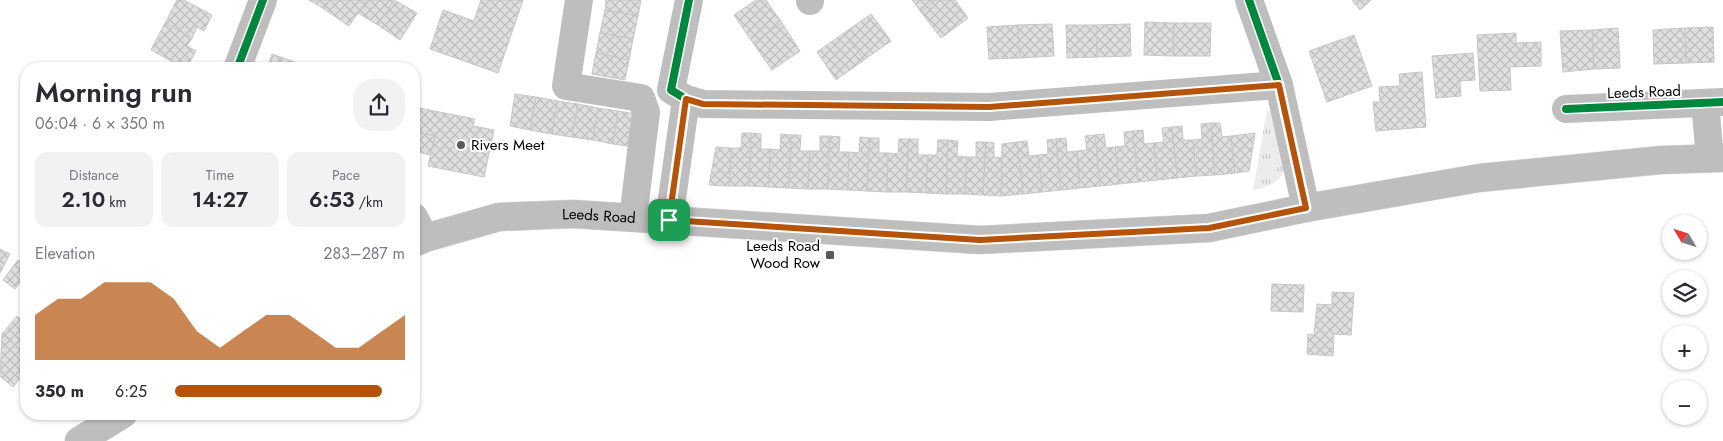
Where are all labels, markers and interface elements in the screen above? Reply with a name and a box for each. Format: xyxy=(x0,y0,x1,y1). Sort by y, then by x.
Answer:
text: Morning run xyxy=(35,72,193,113)
button: share xyxy=(353,79,405,131)
street label: Leeds Road xyxy=(1607,80,1681,104)
text: 06:04 · 6 × 350 m xyxy=(35,112,165,135)
place label: Rivers Meet xyxy=(471,134,545,156)
marker: Rivers Meet xyxy=(455,139,467,151)
text: Distance xyxy=(69,165,119,185)
text: Time xyxy=(206,165,234,185)
text: Pace xyxy=(332,165,360,185)
text: 2.10 xyxy=(62,185,105,215)
text: 14:27 xyxy=(192,185,248,215)
text: 6:53 xyxy=(309,185,355,215)
text: km xyxy=(105,192,126,212)
text: /km xyxy=(355,192,383,212)
pin xyxy=(648,199,690,241)
street label: Leeds Road xyxy=(562,203,636,229)
icon: arrive xyxy=(655,206,683,234)
north arrow xyxy=(1662,215,1708,260)
map controls xyxy=(1662,215,1707,425)
place label: Leeds Road Wood Row xyxy=(746,235,821,274)
text: Elevation xyxy=(35,242,95,265)
text: 283–287 m xyxy=(323,242,405,265)
marker: Leeds Road Wood Row xyxy=(824,249,836,261)
button: layers xyxy=(1662,270,1707,315)
button: + xyxy=(1662,325,1707,370)
text: 350 m xyxy=(35,380,84,403)
text: 6:25 xyxy=(115,380,147,403)
button: − xyxy=(1662,380,1707,425)

